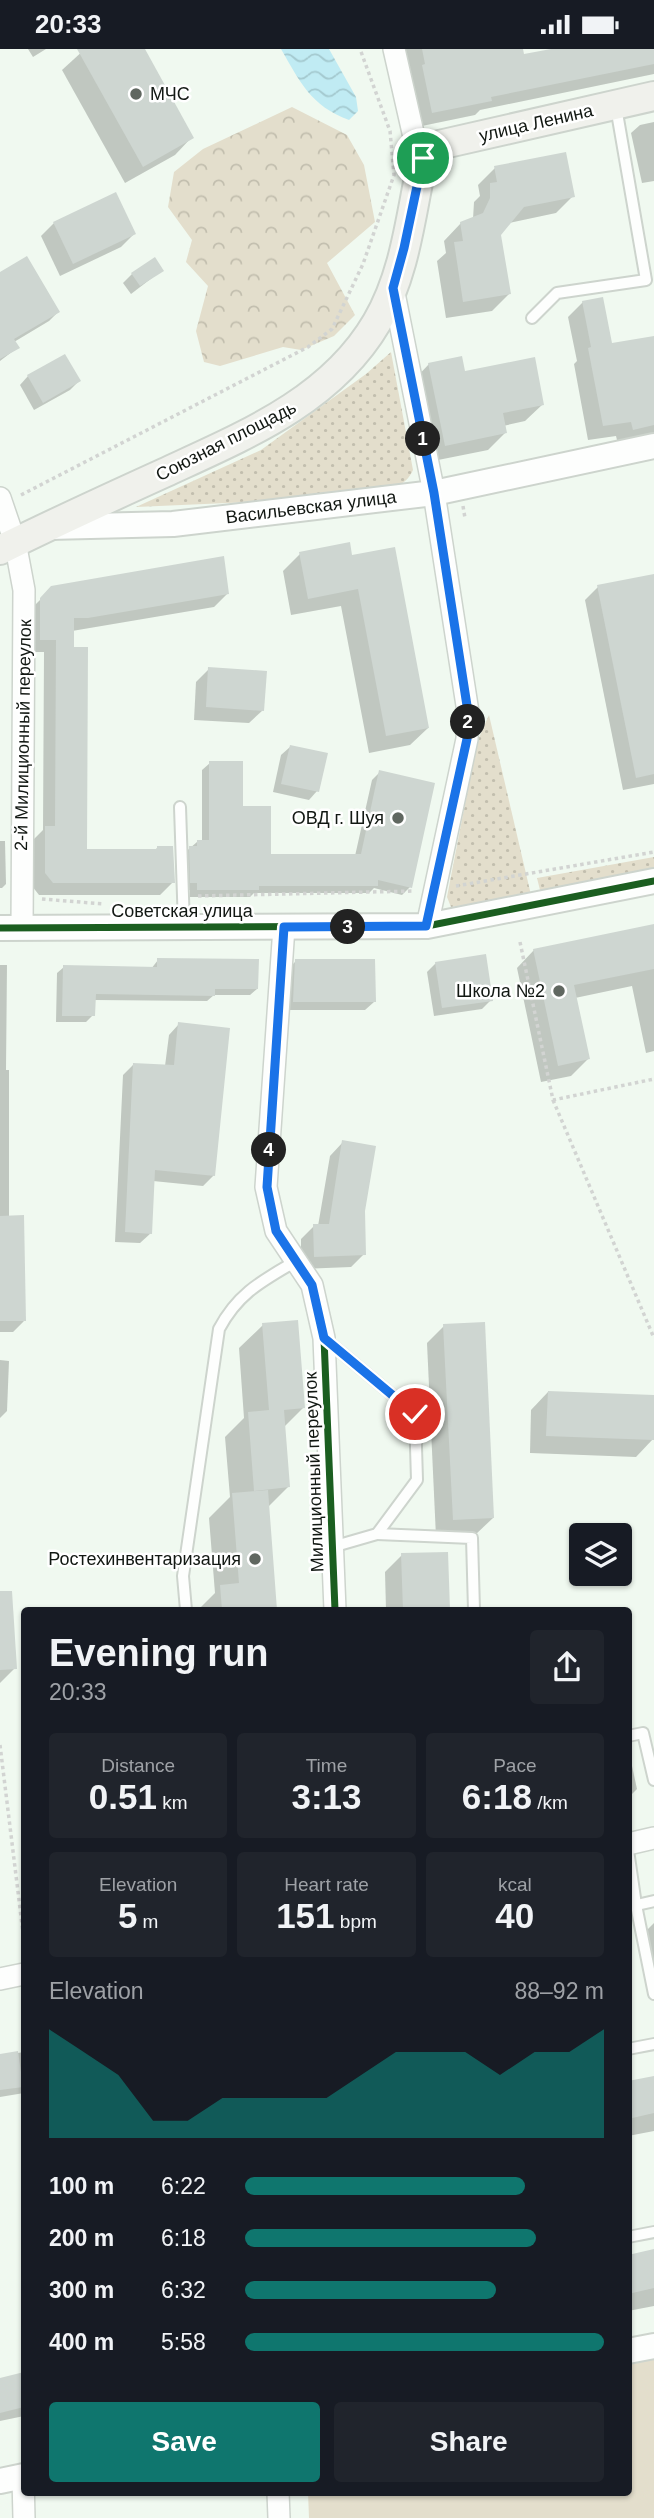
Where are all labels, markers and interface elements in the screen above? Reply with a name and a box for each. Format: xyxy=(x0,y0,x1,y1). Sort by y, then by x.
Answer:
text: 20:33 xyxy=(35,9,102,39)
place label: МЧС xyxy=(150,84,190,104)
marker: МЧС xyxy=(128,86,144,102)
street label: улица Ленина xyxy=(477,100,596,146)
pin xyxy=(393,128,453,188)
icon: arrive xyxy=(404,139,442,177)
street label: Союзная площадь xyxy=(153,397,299,485)
pin: 1 xyxy=(406,421,440,457)
text: 1 xyxy=(417,428,428,449)
street label: Васильевская улица xyxy=(224,486,398,527)
street label: 2-й Милиционный переулок xyxy=(11,619,35,851)
pin: 2 xyxy=(450,705,486,739)
text: 2 xyxy=(462,711,473,732)
place label: ОВД г. Шуя xyxy=(292,808,384,828)
marker: ОВД г. Шуя xyxy=(390,810,406,826)
street label: Советская улица xyxy=(111,901,254,921)
pin: 3 xyxy=(330,909,366,945)
text: 3 xyxy=(342,916,353,937)
place label: Школа №2 xyxy=(456,981,545,1001)
marker: Школа №2 xyxy=(551,983,567,999)
pin: 4 xyxy=(252,1133,286,1167)
text: 4 xyxy=(263,1139,274,1160)
street label: Милиционный переулок xyxy=(301,1371,327,1573)
pin xyxy=(385,1384,445,1444)
icon: check xyxy=(396,1395,434,1433)
map controls xyxy=(569,1523,632,1586)
button: layers xyxy=(569,1523,632,1586)
place label: Ростехинвентаризация xyxy=(48,1549,241,1569)
marker: Ростехинвентаризация xyxy=(247,1551,263,1567)
button: share xyxy=(530,1630,604,1704)
text: Evening run xyxy=(49,1632,269,1674)
text: 20:33 xyxy=(49,1679,107,1705)
text: Distance xyxy=(101,1755,175,1776)
text: Time xyxy=(306,1755,347,1776)
text: Pace xyxy=(493,1755,536,1776)
text: 0.51 xyxy=(89,1777,157,1816)
text: 3:13 xyxy=(291,1777,362,1816)
text: 6:18 xyxy=(462,1777,532,1816)
text: km xyxy=(157,1792,188,1813)
text: /km xyxy=(532,1792,568,1813)
text: Elevation xyxy=(99,1874,177,1895)
text: Heart rate xyxy=(284,1874,369,1895)
text: kcal xyxy=(498,1874,532,1895)
text: 5 xyxy=(118,1896,137,1935)
text: 151 xyxy=(276,1896,335,1935)
text: 40 xyxy=(495,1896,534,1935)
text: m xyxy=(137,1911,158,1932)
text: bpm xyxy=(335,1911,377,1932)
text: Elevation xyxy=(49,1978,144,2004)
text: 88–92 m xyxy=(514,1978,604,2004)
text: 100 m xyxy=(49,2173,114,2199)
text: 6:22 xyxy=(161,2173,206,2199)
text: 200 m xyxy=(49,2225,114,2251)
text: 6:18 xyxy=(161,2225,206,2251)
text: 300 m xyxy=(49,2277,114,2303)
text: 6:32 xyxy=(161,2277,206,2303)
text: 400 m xyxy=(49,2329,114,2355)
text: 5:58 xyxy=(161,2329,206,2355)
button: Save xyxy=(49,2402,320,2482)
button: Share xyxy=(334,2402,604,2482)

